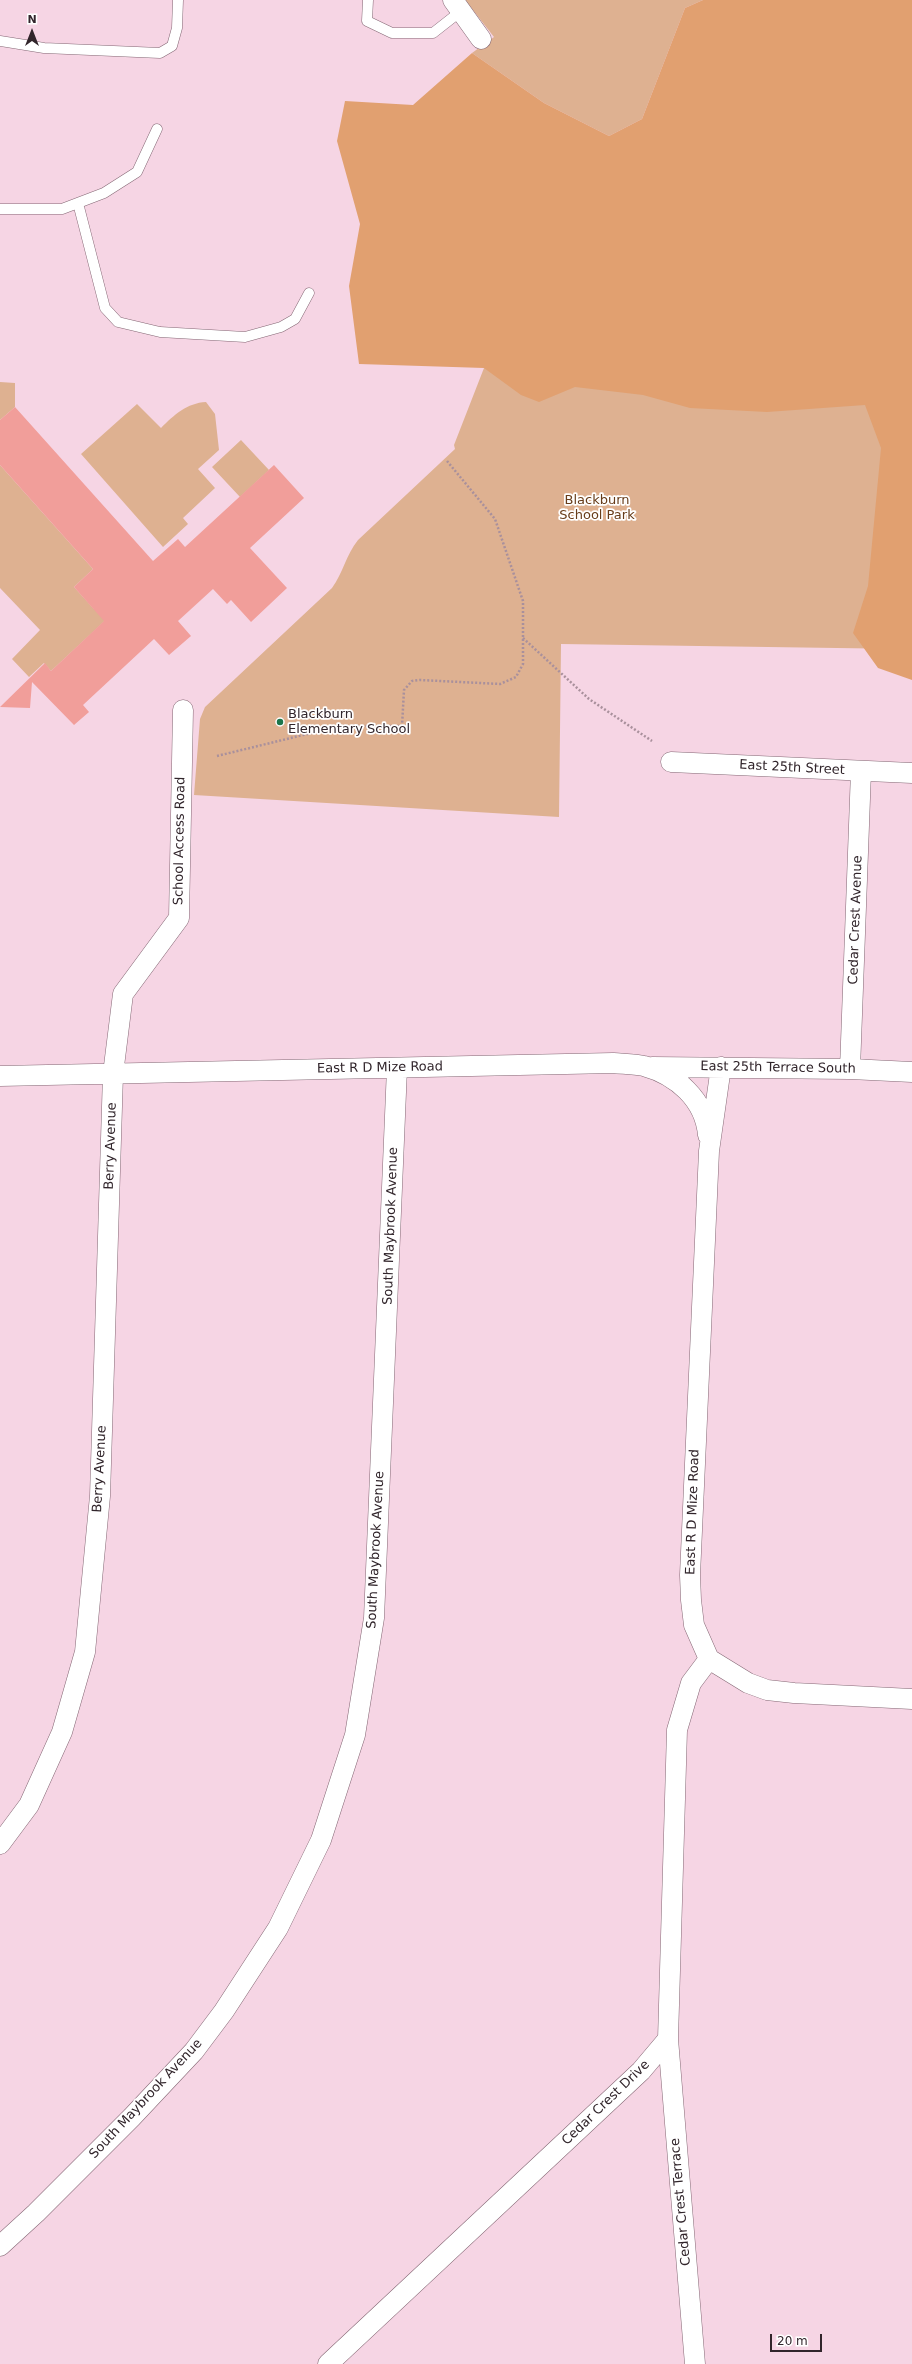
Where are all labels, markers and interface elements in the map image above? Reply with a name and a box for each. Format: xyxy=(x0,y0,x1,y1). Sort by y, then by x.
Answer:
north arrow xyxy=(12,12,52,52)
text: N xyxy=(27,13,37,26)
park label: Blackburn School Park xyxy=(559,493,635,524)
place label: Blackburn Elementary School xyxy=(288,707,410,738)
marker: Blackburn Elementary School xyxy=(275,717,285,727)
street label: East 25th Street xyxy=(739,757,845,779)
street label: School Access Road xyxy=(171,777,189,905)
street label: Cedar Crest Avenue xyxy=(846,855,866,985)
street label: East R D Mize Road xyxy=(317,1059,443,1077)
street label: East 25th Terrace South xyxy=(700,1059,856,1077)
street label: Berry Avenue xyxy=(102,1102,120,1190)
street label: South Maybrook Avenue xyxy=(380,1147,402,1305)
street label: Berry Avenue xyxy=(90,1425,110,1513)
street label: East R D Mize Road xyxy=(683,1449,703,1575)
street label: South Maybrook Avenue xyxy=(364,1471,388,1629)
street label: South Maybrook Avenue xyxy=(86,2036,206,2162)
street label: Cedar Crest Drive xyxy=(559,2057,653,2149)
street label: Cedar Crest Terrace xyxy=(668,2137,694,2267)
scale bar xyxy=(772,2326,824,2352)
text: 20 m xyxy=(777,2334,808,2348)

